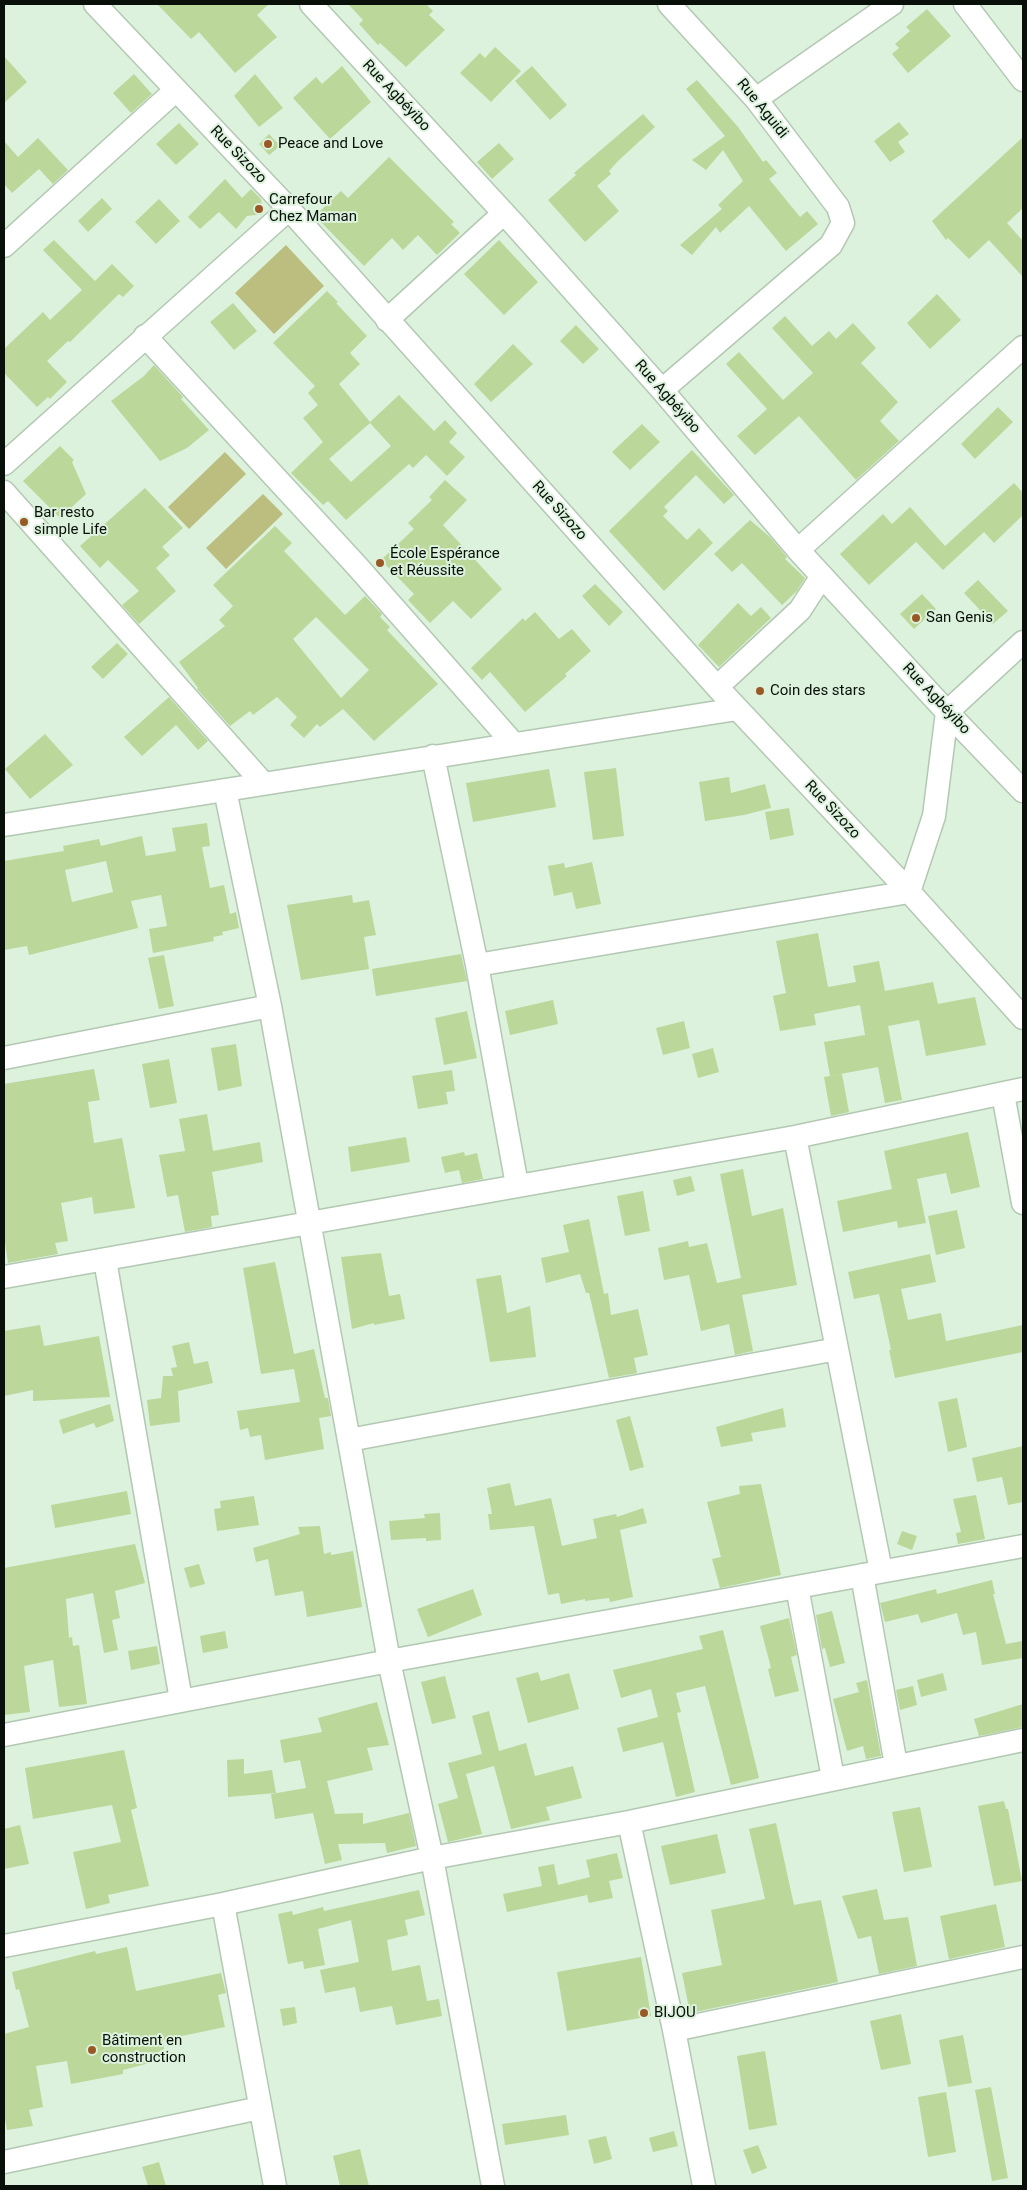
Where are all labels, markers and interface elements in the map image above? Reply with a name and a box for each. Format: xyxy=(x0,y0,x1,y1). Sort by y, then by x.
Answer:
street label: Rue Agbéyibo xyxy=(358,56,434,136)
street label: Rue Aguidi xyxy=(733,76,791,142)
street label: Rue Sizozo xyxy=(206,122,270,188)
place label: Peace and Love xyxy=(278,135,383,153)
marker: Peace and Love xyxy=(262,138,274,150)
place label: Carrefour Chez Maman xyxy=(269,191,357,226)
marker: Carrefour Chez Maman xyxy=(253,203,265,215)
street label: Rue Agbéyibo xyxy=(630,357,704,437)
street label: Rue Sizozo xyxy=(528,478,590,544)
place label: Bar resto simple Life xyxy=(34,504,107,539)
marker: Bar resto simple Life xyxy=(18,516,30,528)
place label: École Espérance et Réussite xyxy=(390,545,500,580)
marker: École Espérance et Réussite xyxy=(374,557,386,569)
place label: San Genis xyxy=(926,609,993,627)
marker: San Genis xyxy=(910,612,922,624)
street label: Rue Agbéyibo xyxy=(898,659,974,739)
place label: Coin des stars xyxy=(770,682,865,700)
marker: Coin des stars xyxy=(754,685,766,697)
street label: Rue Sizozo xyxy=(800,777,864,843)
place label: BIJOU xyxy=(654,2004,696,2022)
marker: BIJOU xyxy=(638,2007,650,2019)
place label: Bâtiment en construction xyxy=(102,2032,186,2067)
marker: Bâtiment en construction xyxy=(86,2044,98,2056)

